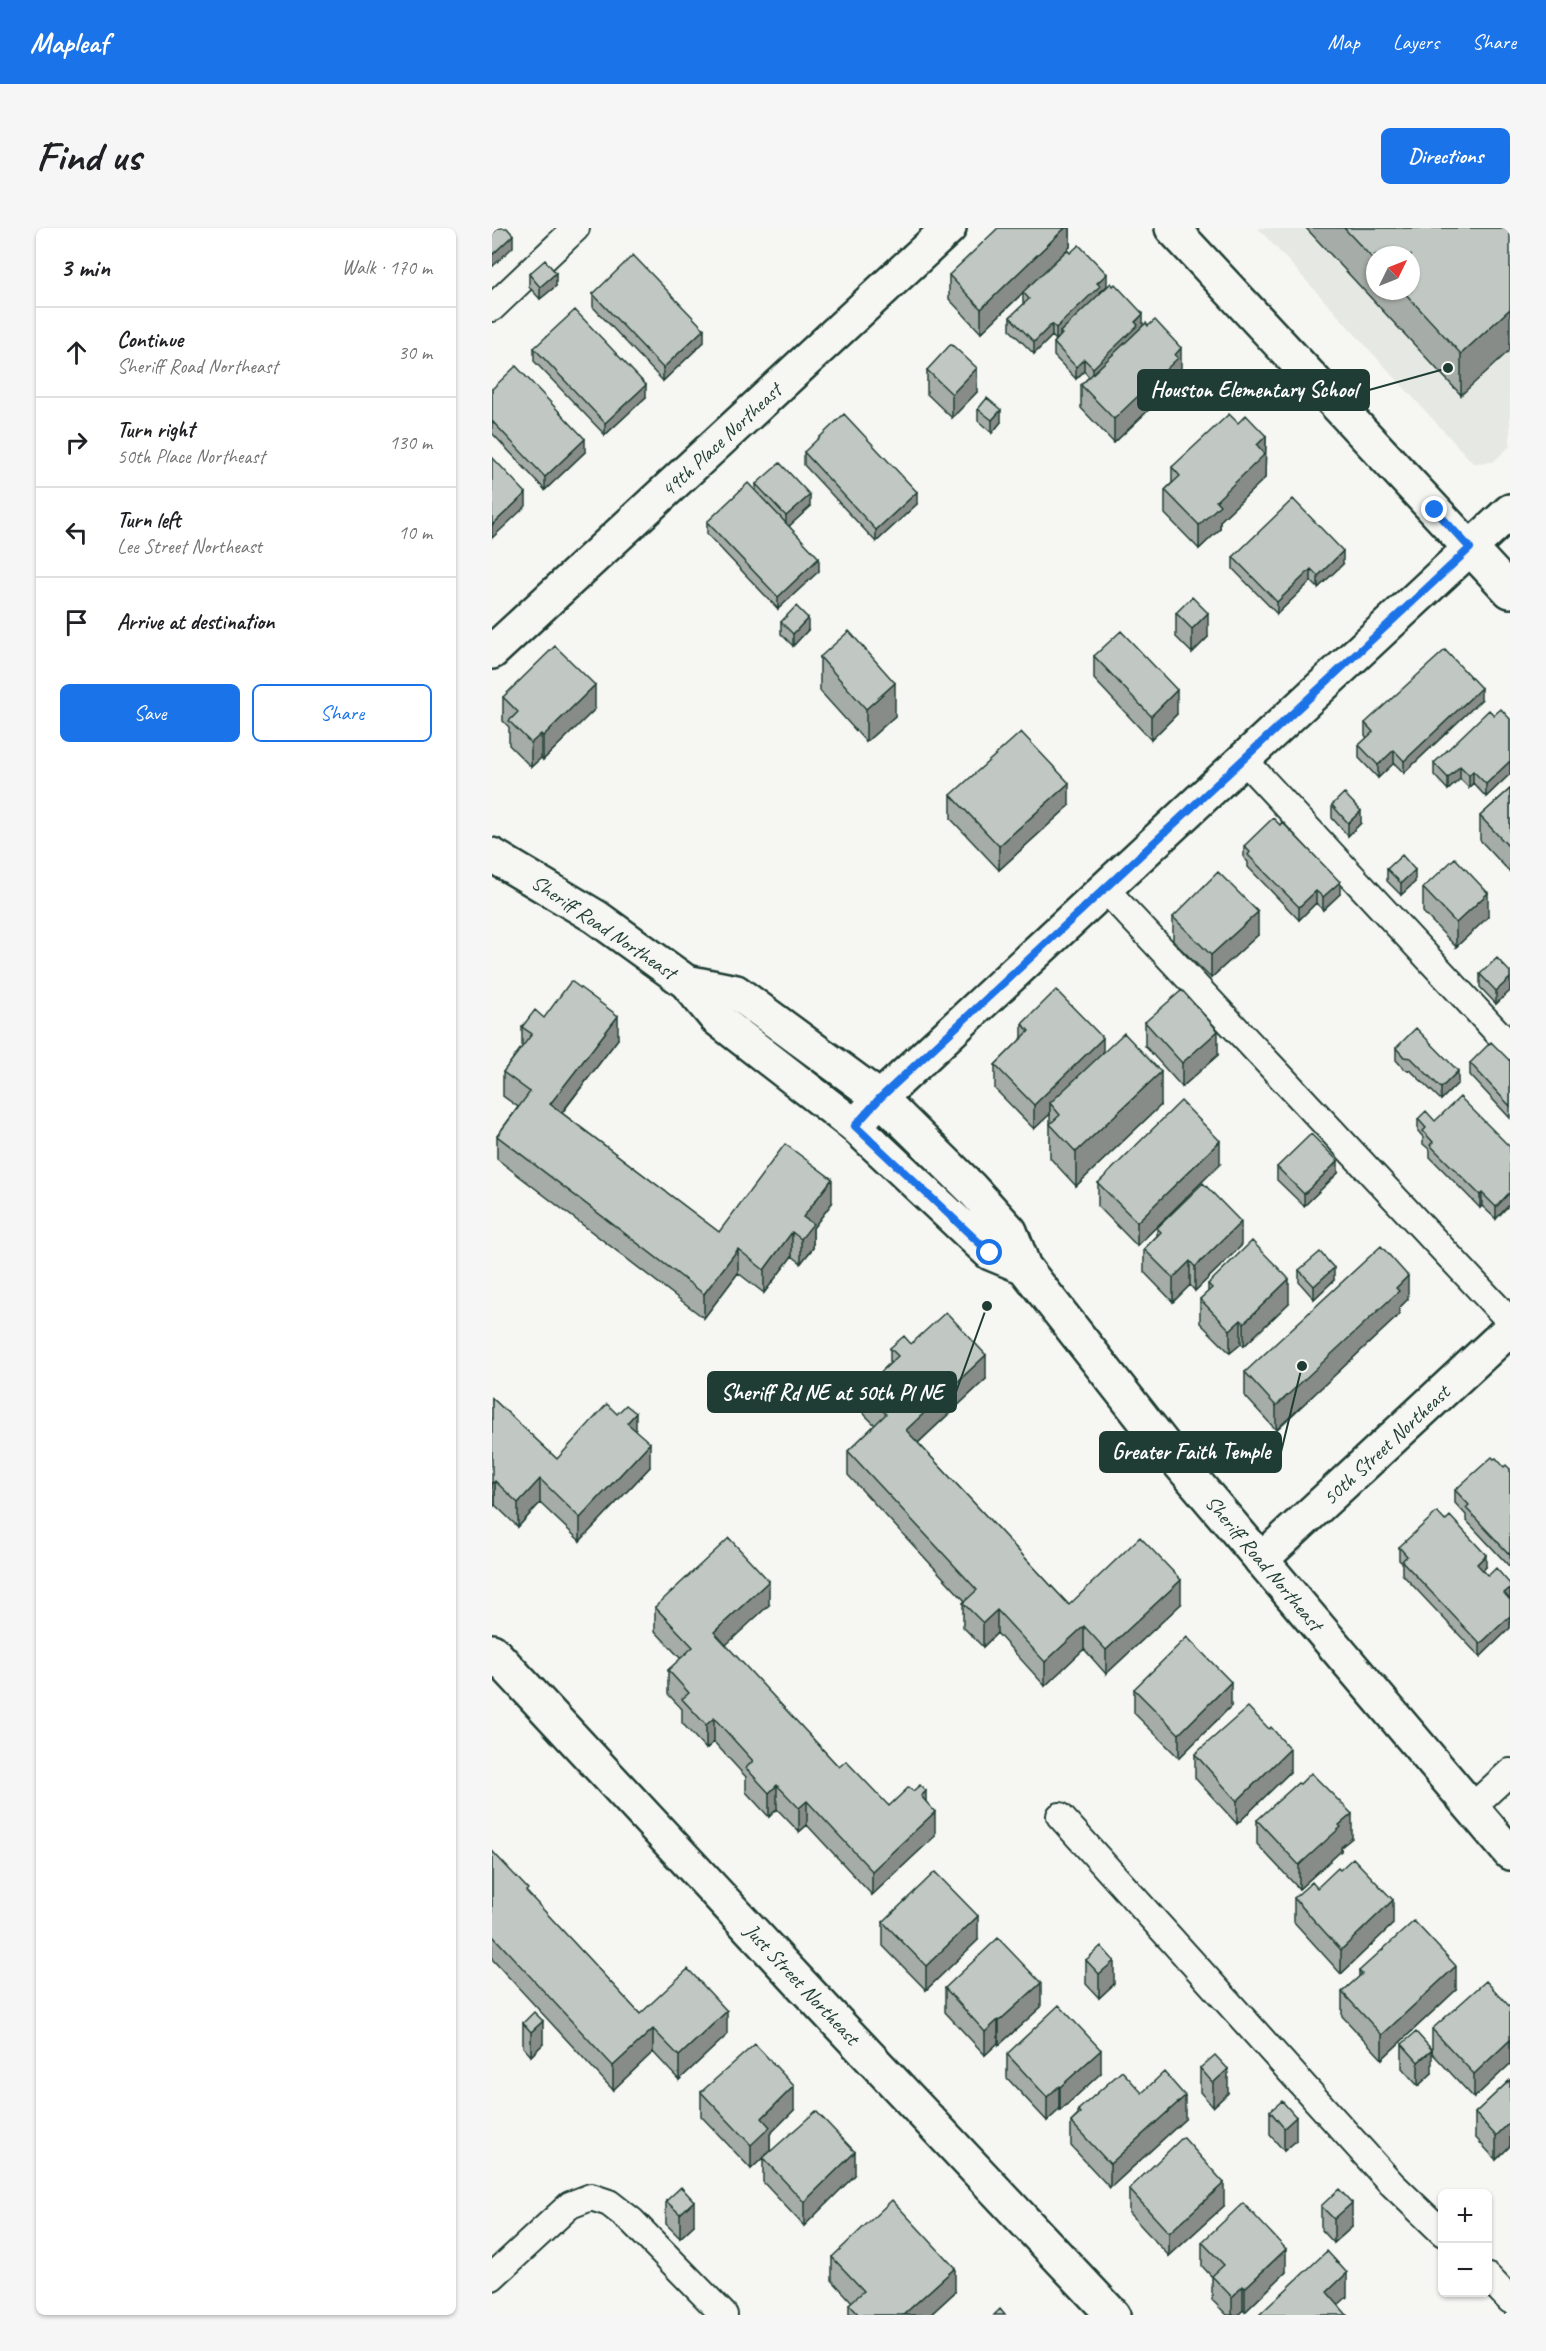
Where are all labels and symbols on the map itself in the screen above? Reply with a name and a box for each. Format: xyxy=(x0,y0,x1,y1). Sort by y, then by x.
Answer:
north arrow xyxy=(1366,246,1420,300)
callout: Houston Elementary School xyxy=(1138,370,1369,410)
street label: 49th Place Northeast xyxy=(655,375,789,502)
text: Houston Elementary School xyxy=(1151,376,1361,404)
route end xyxy=(1421,496,1447,522)
street label: Sheriff Road Northeast xyxy=(527,869,684,987)
route start xyxy=(976,1239,1002,1265)
callout: Sheriff Rd NE at 50th Pl NE xyxy=(708,1372,956,1412)
street label: 50th Street Northeast xyxy=(1317,1378,1456,1511)
text: Sheriff Rd NE at 50th Pl NE xyxy=(721,1379,946,1407)
callout: Greater Faith Temple xyxy=(1100,1432,1281,1472)
text: Greater Faith Temple xyxy=(1112,1438,1273,1466)
street label: Sheriff Road Northeast xyxy=(1200,1490,1330,1638)
street label: Just Street Northeast xyxy=(738,1917,866,2052)

